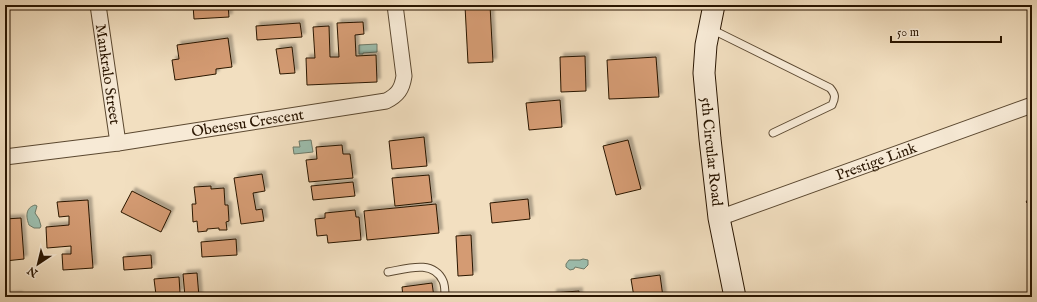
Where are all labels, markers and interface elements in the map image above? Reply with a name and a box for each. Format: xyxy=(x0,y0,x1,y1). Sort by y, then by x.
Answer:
scale bar xyxy=(891,18,1001,44)
street label: Mankralo Street xyxy=(91,23,124,126)
text: 50 m xyxy=(897,25,919,40)
street label: 5th Circular Road xyxy=(696,96,727,208)
street label: Obenesu Crescent xyxy=(190,105,305,141)
street label: Prestige Link xyxy=(833,138,920,185)
north arrow xyxy=(18,244,58,284)
text: N xyxy=(25,263,42,280)

